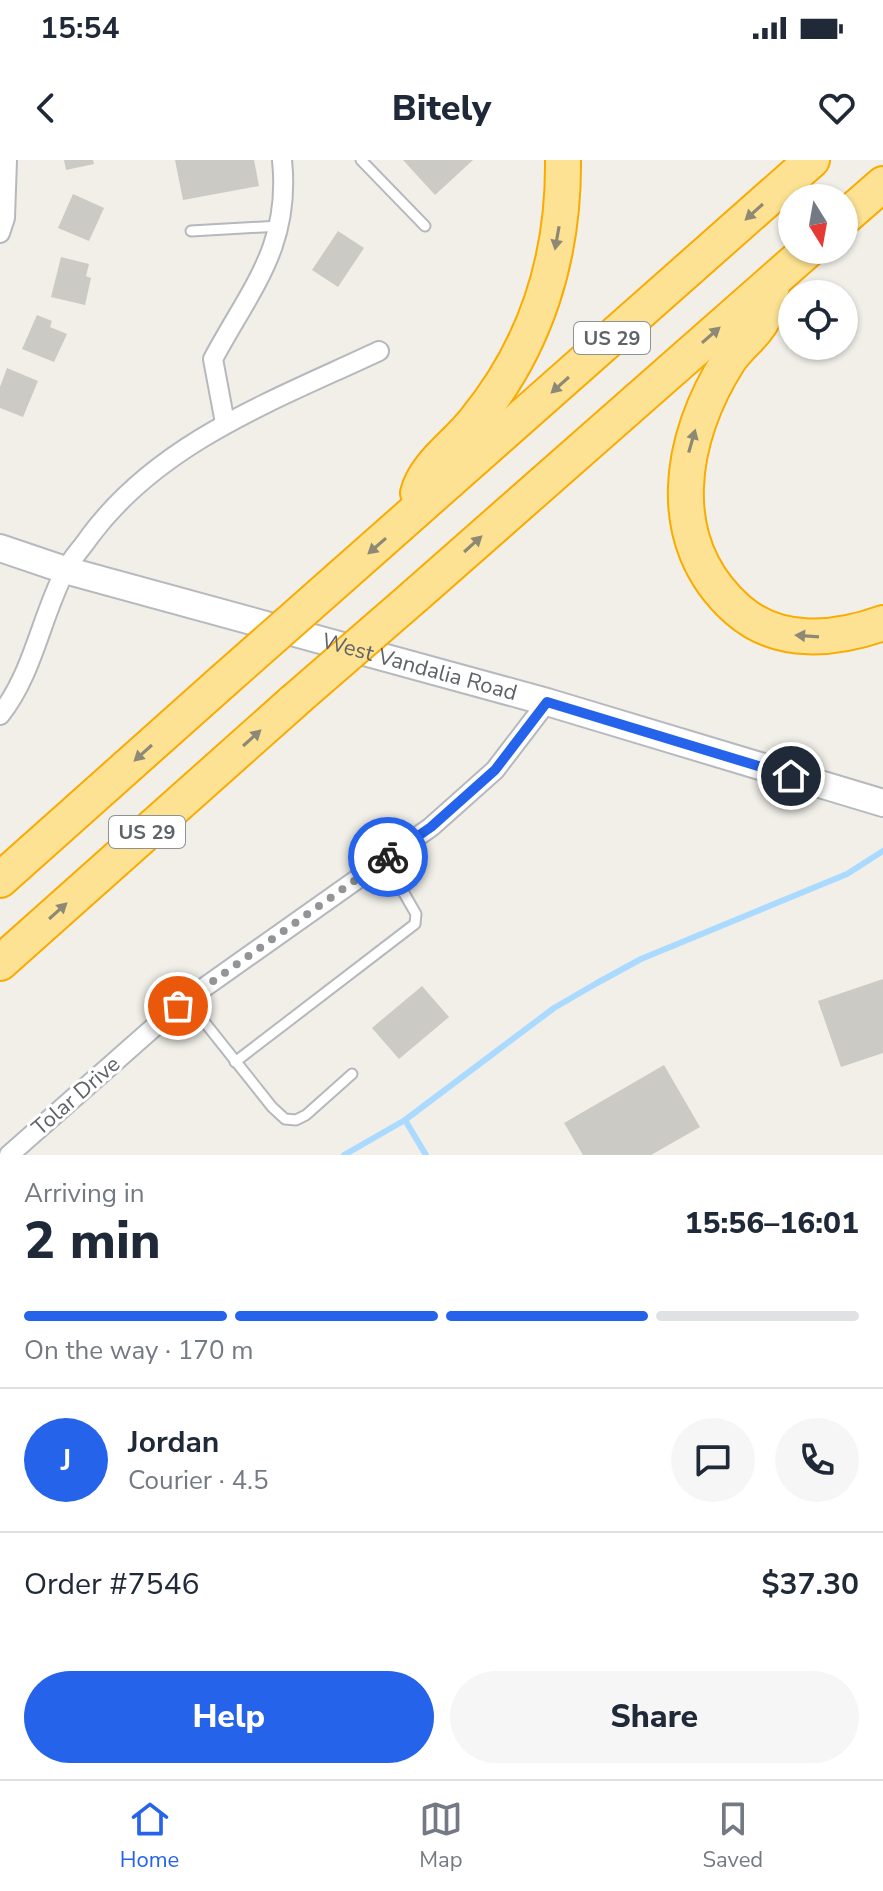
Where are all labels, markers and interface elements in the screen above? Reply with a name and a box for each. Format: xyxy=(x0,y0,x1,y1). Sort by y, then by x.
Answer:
text: 15:54 xyxy=(40,8,119,49)
text: Bitely xyxy=(392,84,491,133)
icon: back xyxy=(24,86,68,130)
icon: heart xyxy=(815,86,859,130)
north arrow xyxy=(778,184,858,264)
map controls xyxy=(778,184,858,360)
one-way arrow xyxy=(744,203,764,221)
one-way arrow xyxy=(550,225,563,250)
button: locate xyxy=(778,280,858,360)
road number: US 29 xyxy=(574,322,650,354)
one-way arrow xyxy=(701,327,720,345)
one-way arrow xyxy=(550,376,570,393)
one-way arrow xyxy=(686,429,699,453)
one-way arrow xyxy=(464,535,483,553)
one-way arrow xyxy=(367,536,387,554)
street label: West Vandalia Road xyxy=(318,626,520,708)
one-way arrow xyxy=(794,629,819,642)
one-way arrow xyxy=(241,730,261,747)
pin xyxy=(757,742,825,810)
one-way arrow xyxy=(133,743,152,761)
icon: home xyxy=(769,754,813,798)
road number: US 29 xyxy=(109,816,185,848)
courier xyxy=(348,817,428,897)
icon: bike xyxy=(366,835,410,879)
one-way arrow xyxy=(49,903,68,921)
pin xyxy=(144,972,212,1040)
icon: bag xyxy=(156,984,200,1028)
street label: Tolar Drive xyxy=(26,1049,126,1143)
text: Arriving in xyxy=(24,1176,145,1211)
text: 15:56–16:01 xyxy=(684,1203,859,1244)
text: 2 min xyxy=(24,1205,161,1276)
text: On the way · 170 m xyxy=(24,1333,253,1368)
button: chat xyxy=(671,1418,755,1502)
button: phone xyxy=(775,1418,859,1502)
text: Jordan xyxy=(128,1422,219,1463)
text: J xyxy=(61,1440,71,1481)
text: Courier · 4.5 xyxy=(128,1463,269,1498)
text: Order #7546 xyxy=(24,1564,199,1605)
text: $37.30 xyxy=(762,1564,859,1605)
button: Help xyxy=(24,1671,434,1763)
button: Share xyxy=(450,1671,859,1763)
tab: Home xyxy=(120,1797,179,1875)
tab: Map xyxy=(419,1797,463,1875)
tab: Saved xyxy=(702,1797,763,1875)

